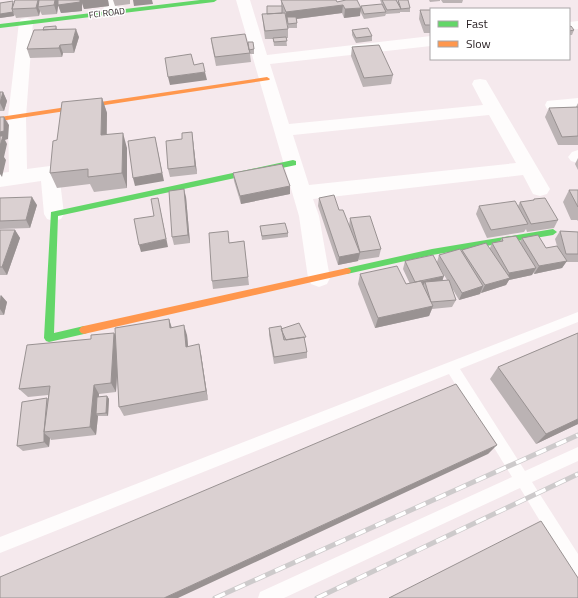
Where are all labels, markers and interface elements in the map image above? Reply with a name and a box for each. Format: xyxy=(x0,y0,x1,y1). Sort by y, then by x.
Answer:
street label: FCI ROAD xyxy=(88,4,126,21)
legend xyxy=(430,8,570,60)
text: Fast xyxy=(466,14,489,33)
text: Slow xyxy=(466,34,491,53)

